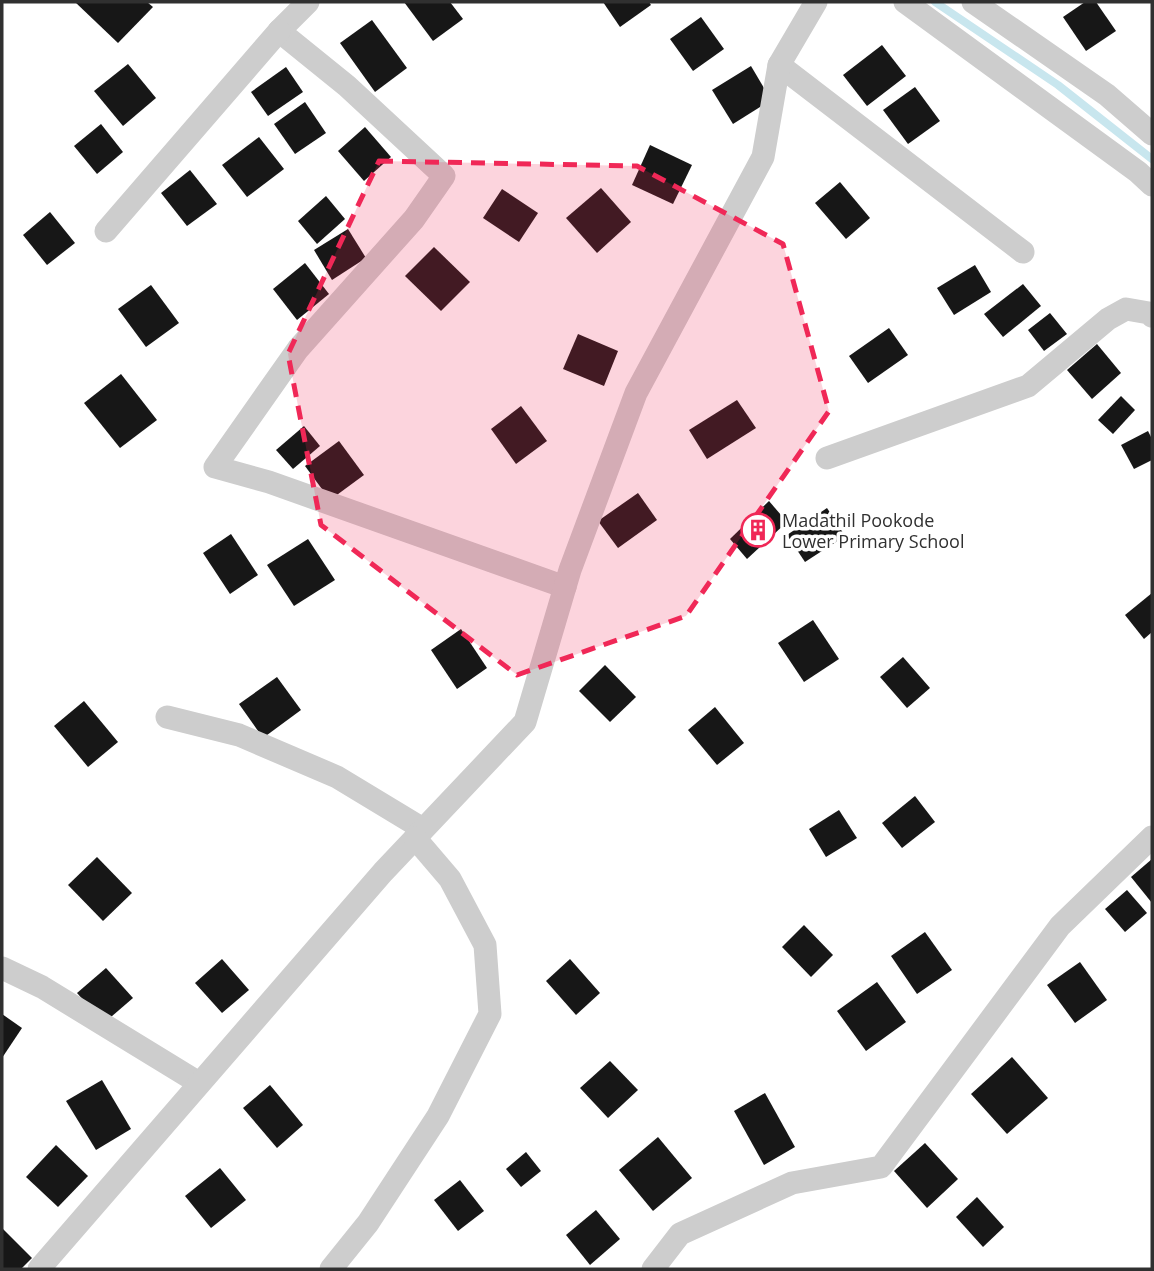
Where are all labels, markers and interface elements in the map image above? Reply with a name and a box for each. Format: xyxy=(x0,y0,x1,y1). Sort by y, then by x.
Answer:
place label: Madathil Pookode Lower Primary School xyxy=(782,508,965,553)
building icon: Madathil Pookode Lower Primary School xyxy=(739,511,777,549)

